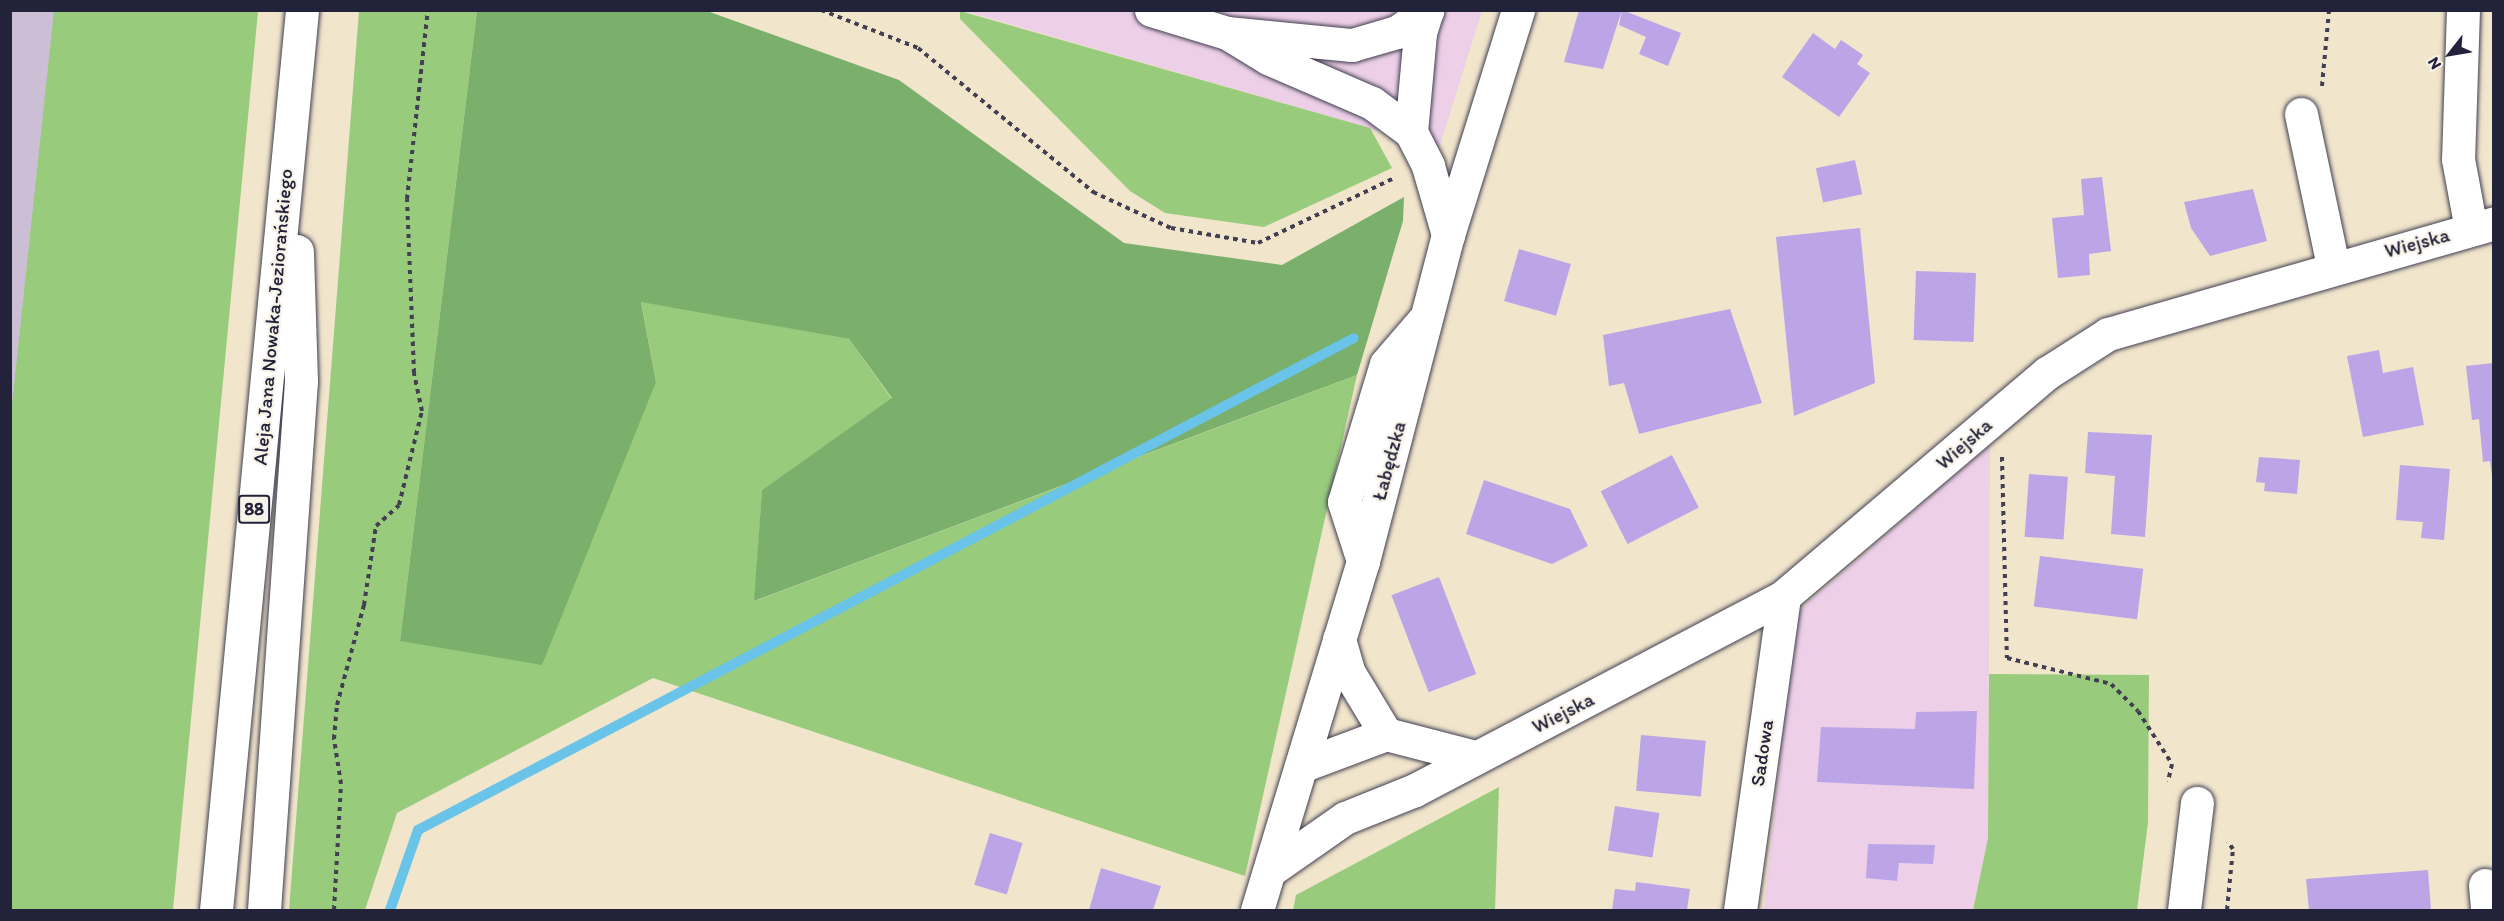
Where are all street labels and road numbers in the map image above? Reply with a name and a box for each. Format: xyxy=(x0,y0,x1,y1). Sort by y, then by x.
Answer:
street label: Aleja Jana Nowaka-Jeziorańskiego xyxy=(248,168,298,466)
street label: Wiejska xyxy=(2382,223,2452,263)
street label: Wiejska xyxy=(1931,413,1997,475)
street label: Łabędzka xyxy=(1367,419,1411,503)
road number: 88 xyxy=(238,494,270,524)
street label: Wiejska xyxy=(1528,687,1598,739)
street label: Sadowa xyxy=(1745,718,1779,788)

